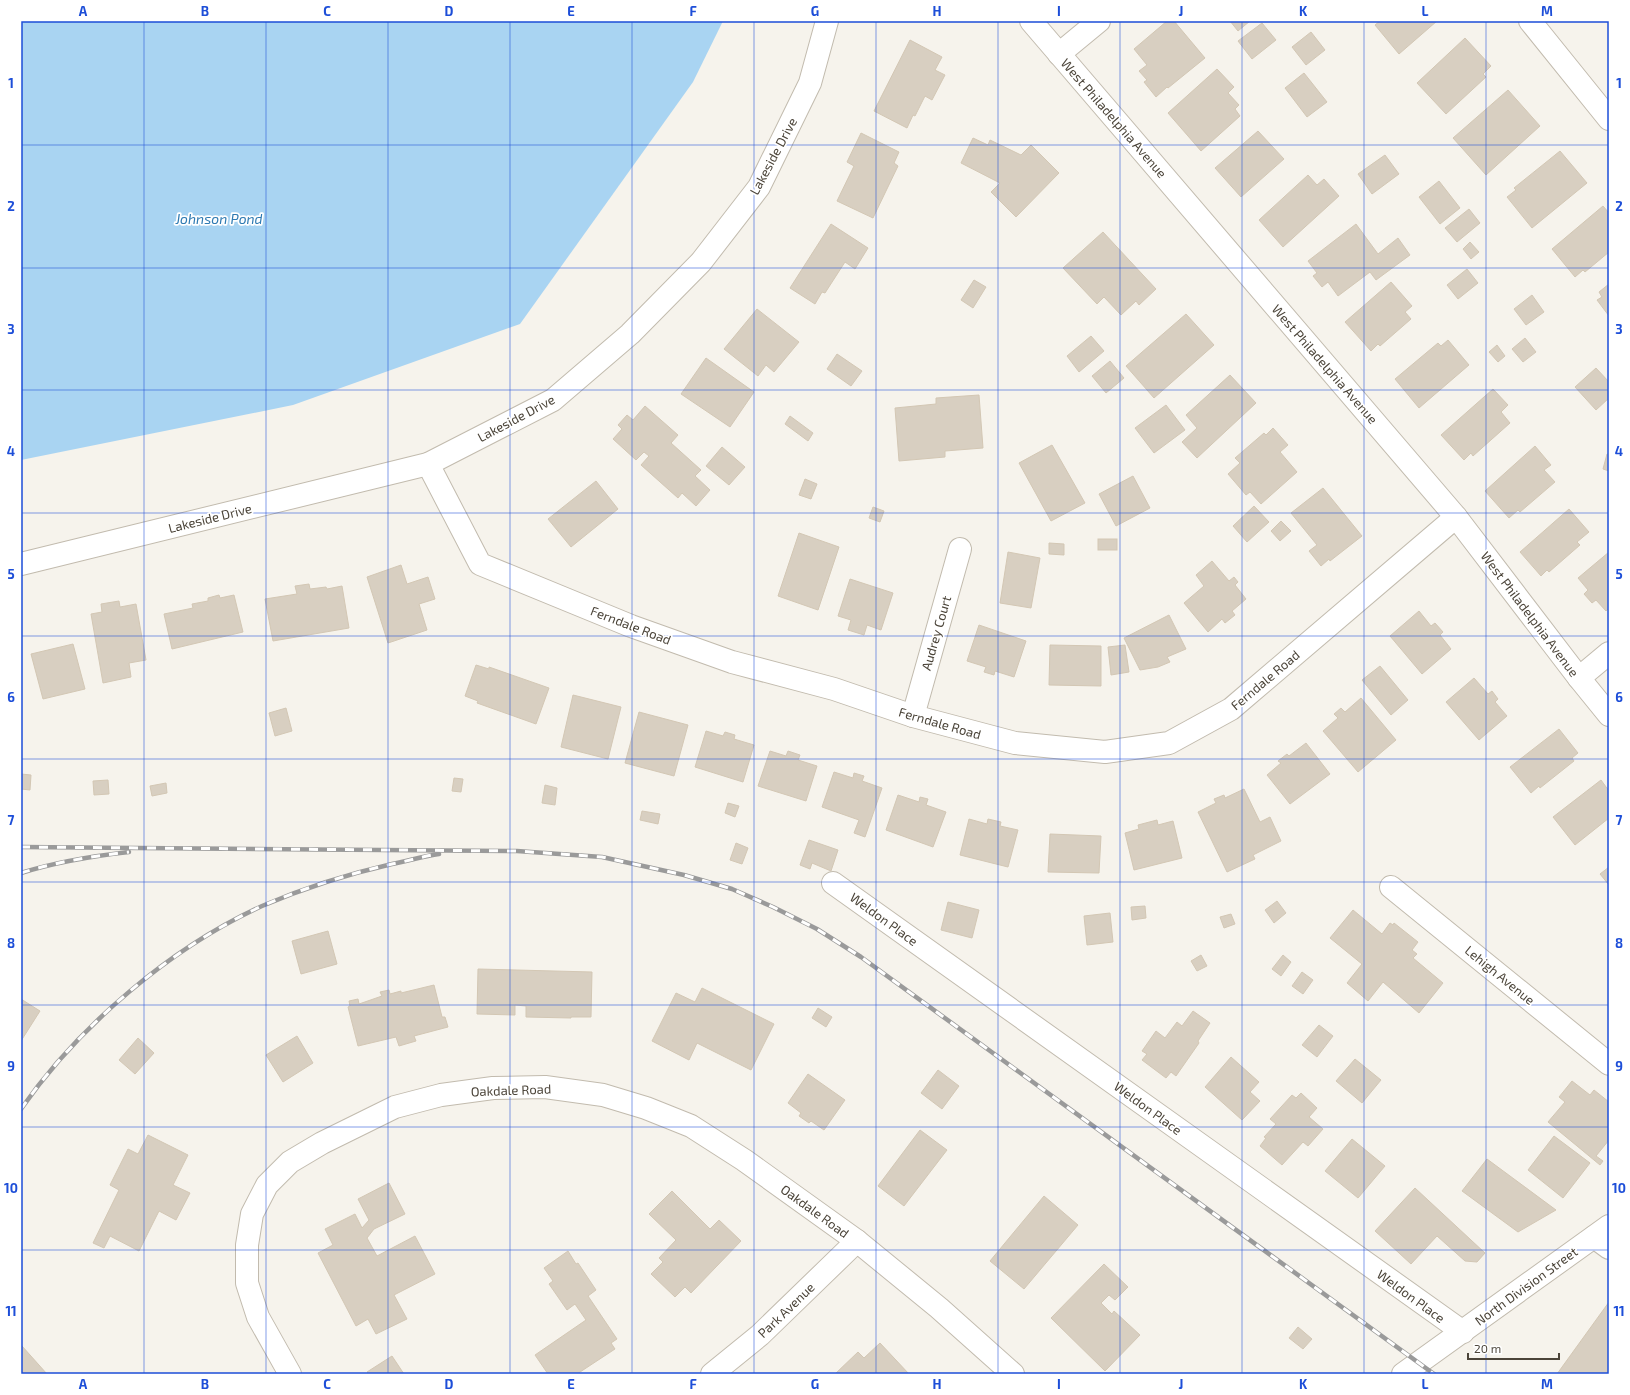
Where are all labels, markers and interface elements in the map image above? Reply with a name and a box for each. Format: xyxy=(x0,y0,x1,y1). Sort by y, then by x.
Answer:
text: A xyxy=(79,3,88,19)
text: B xyxy=(201,3,209,19)
text: C xyxy=(323,3,331,19)
text: D xyxy=(445,3,454,19)
text: E xyxy=(567,3,575,19)
text: F xyxy=(689,3,697,19)
text: G xyxy=(811,3,819,19)
text: H xyxy=(933,3,942,19)
text: I xyxy=(1057,3,1061,19)
text: J xyxy=(1179,3,1183,19)
text: K xyxy=(1299,3,1308,19)
text: L xyxy=(1422,3,1429,19)
text: M xyxy=(1541,3,1553,19)
street label: West Philadelphia Avenue xyxy=(1058,55,1170,181)
text: 1 xyxy=(8,75,14,91)
text: 1 xyxy=(1616,75,1622,91)
street label: Lakeside Drive xyxy=(746,115,800,197)
text: 2 xyxy=(7,198,15,214)
text: 2 xyxy=(1615,198,1623,214)
water label: Johnson Pond xyxy=(174,210,263,227)
street label: West Philadelphia Avenue xyxy=(1269,301,1381,427)
text: 3 xyxy=(7,321,15,337)
text: 3 xyxy=(1615,321,1623,337)
street label: Lakeside Drive xyxy=(475,391,557,445)
text: 4 xyxy=(7,443,15,459)
text: 4 xyxy=(1615,443,1623,459)
street label: Lakeside Drive xyxy=(167,500,253,536)
street label: West Philadelphia Avenue xyxy=(1478,548,1582,680)
text: 5 xyxy=(7,566,15,582)
text: 5 xyxy=(1615,566,1623,582)
street label: Audrey Court xyxy=(918,594,954,672)
street label: Ferndale Road xyxy=(589,602,673,648)
street label: Ferndale Road xyxy=(1227,647,1303,713)
text: 6 xyxy=(7,689,15,705)
text: 6 xyxy=(1615,689,1623,705)
street label: Ferndale Road xyxy=(897,704,983,742)
text: 7 xyxy=(8,812,15,828)
text: 7 xyxy=(1616,812,1623,828)
street label: Weldon Place xyxy=(847,889,921,949)
text: 8 xyxy=(7,935,15,951)
text: 8 xyxy=(1615,935,1623,951)
street label: Lehigh Avenue xyxy=(1462,942,1538,1008)
text: 9 xyxy=(7,1058,15,1074)
text: 9 xyxy=(1615,1058,1623,1074)
street label: Weldon Place xyxy=(1111,1078,1185,1138)
street label: Oakdale Road xyxy=(470,1081,552,1099)
text: 10 xyxy=(4,1180,18,1196)
text: 10 xyxy=(1612,1180,1626,1196)
street label: Oakdale Road xyxy=(778,1181,852,1241)
street label: North Division Street xyxy=(1472,1243,1580,1329)
street label: Weldon Place xyxy=(1374,1266,1448,1326)
street label: Park Avenue xyxy=(754,1279,818,1341)
text: 11 xyxy=(5,1303,17,1319)
text: 11 xyxy=(1613,1303,1625,1319)
scale bar xyxy=(1468,1335,1559,1361)
text: 20 m xyxy=(1474,1341,1501,1355)
text: A xyxy=(79,1376,88,1392)
text: B xyxy=(201,1376,209,1392)
text: C xyxy=(323,1376,331,1392)
text: D xyxy=(445,1376,454,1392)
text: E xyxy=(567,1376,575,1392)
text: F xyxy=(689,1376,697,1392)
text: G xyxy=(811,1376,819,1392)
text: H xyxy=(933,1376,942,1392)
text: I xyxy=(1057,1376,1061,1392)
text: J xyxy=(1179,1376,1183,1392)
text: K xyxy=(1299,1376,1308,1392)
text: L xyxy=(1422,1376,1429,1392)
text: M xyxy=(1541,1376,1553,1392)

